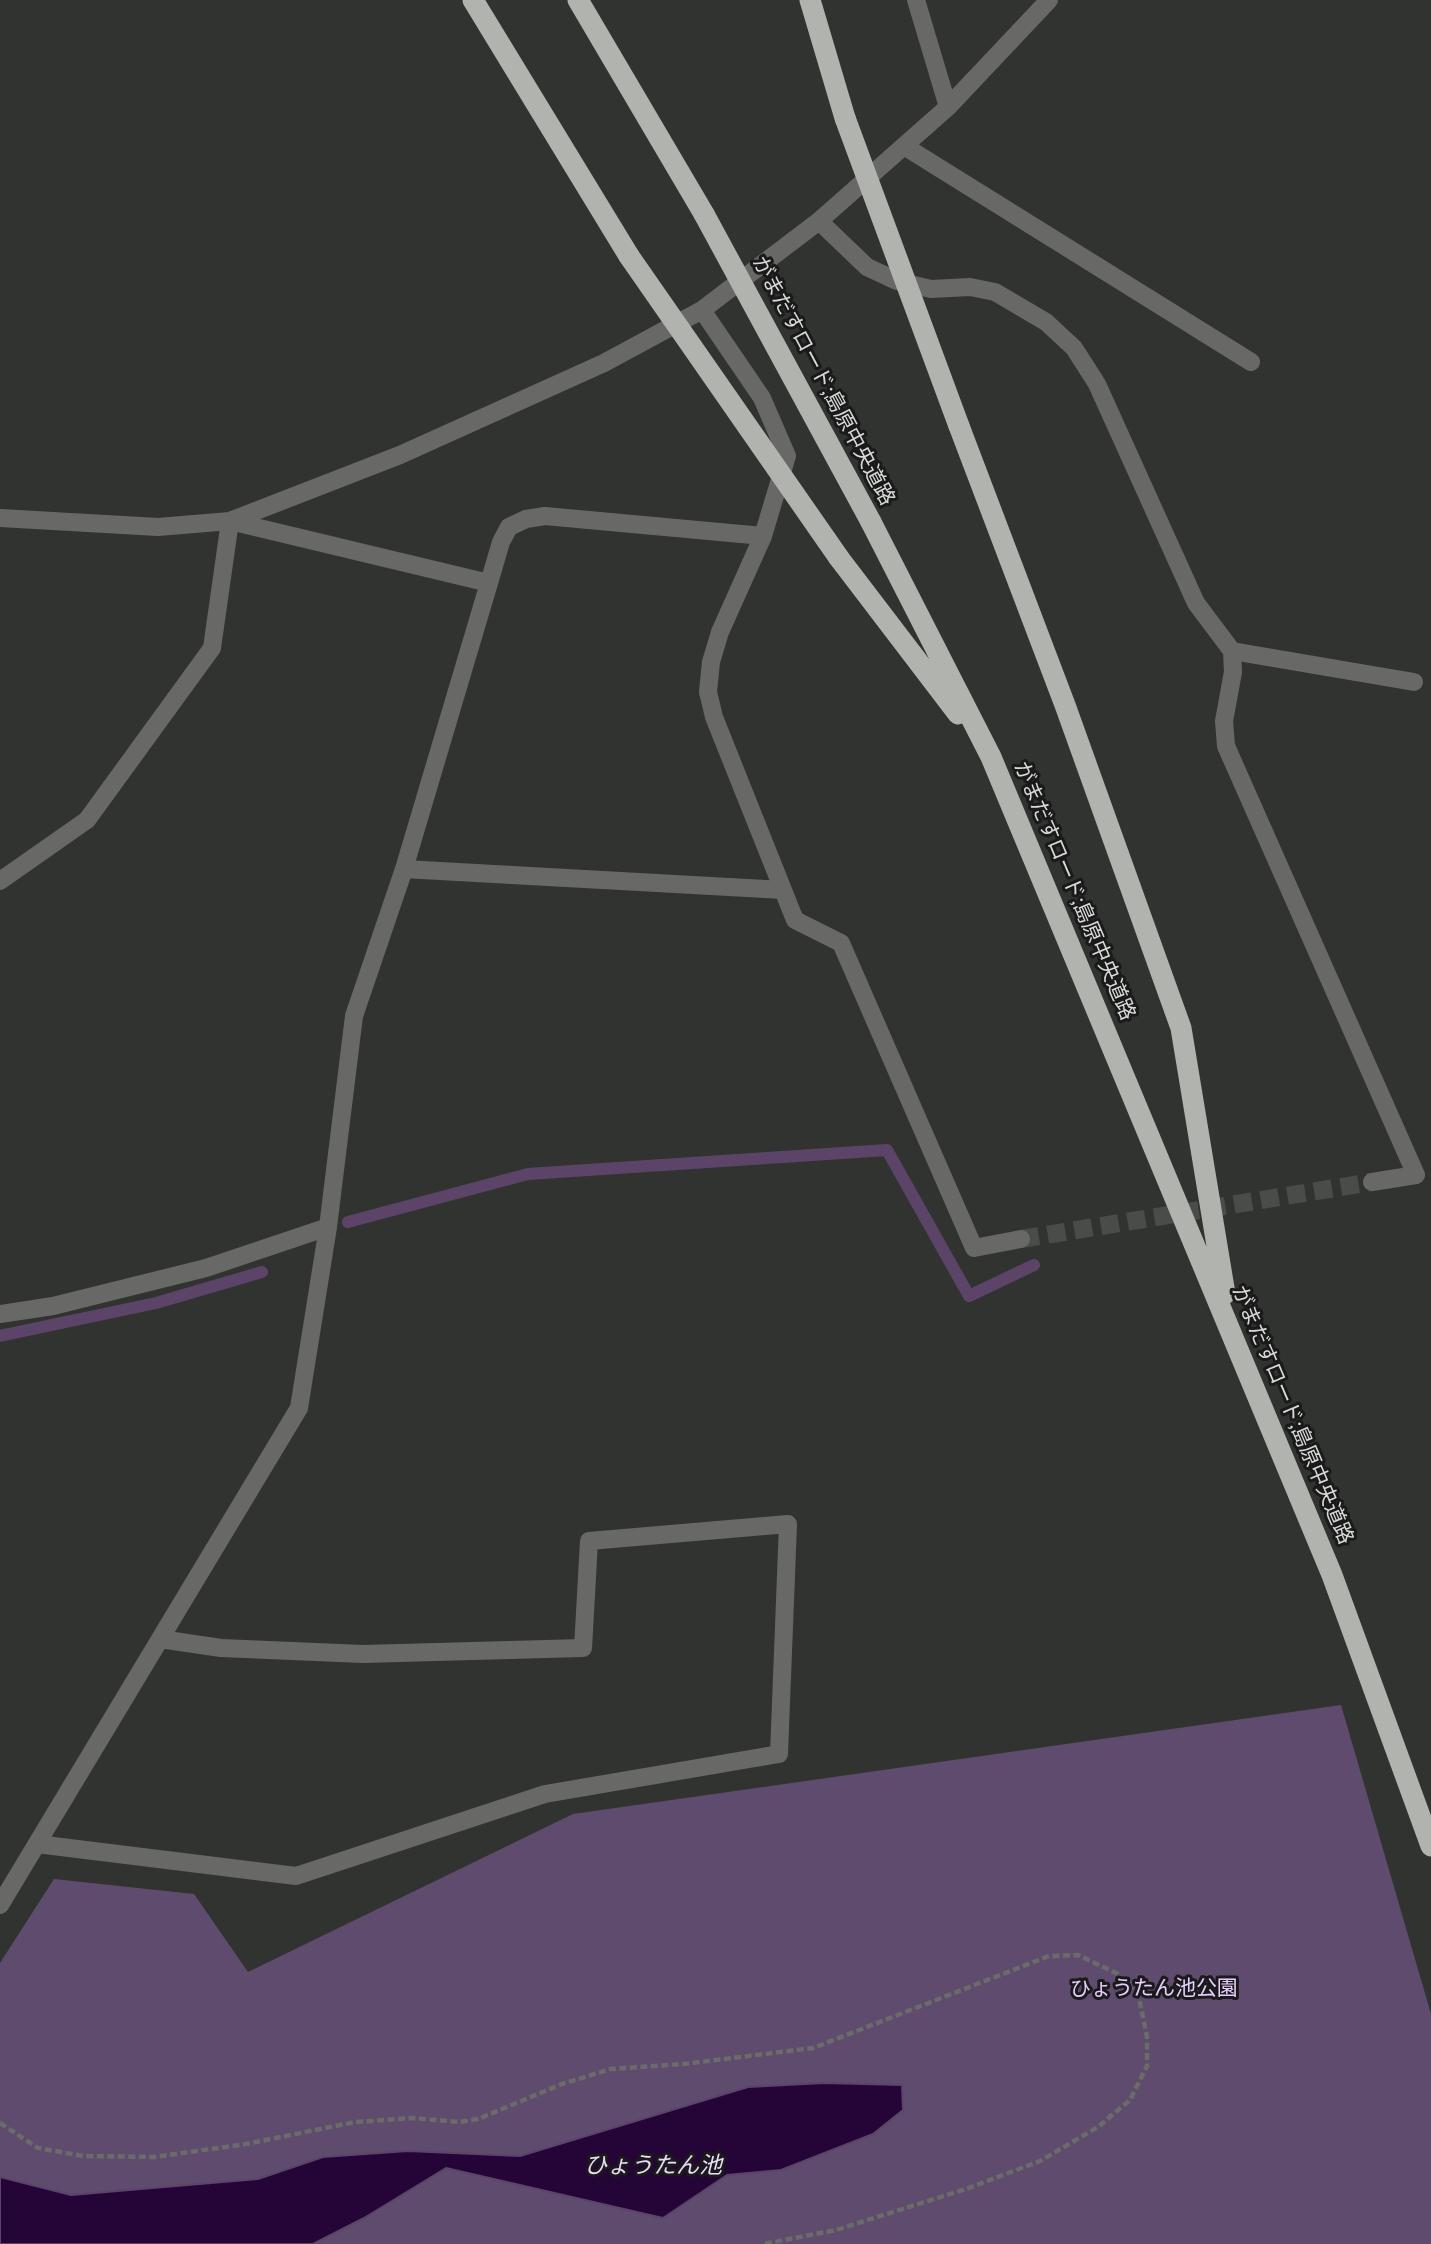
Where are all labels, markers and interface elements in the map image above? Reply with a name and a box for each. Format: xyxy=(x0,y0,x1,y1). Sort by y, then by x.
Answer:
street label: がまだすロード;島原中央道路 xyxy=(747,252,899,510)
street label: がまだすロード;島原中央道路 xyxy=(1008,758,1140,1024)
street label: がまだすロード;島原中央道路 xyxy=(1226,1282,1358,1548)
park label: ひょうたん池公園 xyxy=(1070,1976,1238,2002)
water label: ひょうたん池 xyxy=(584,2152,722,2180)

